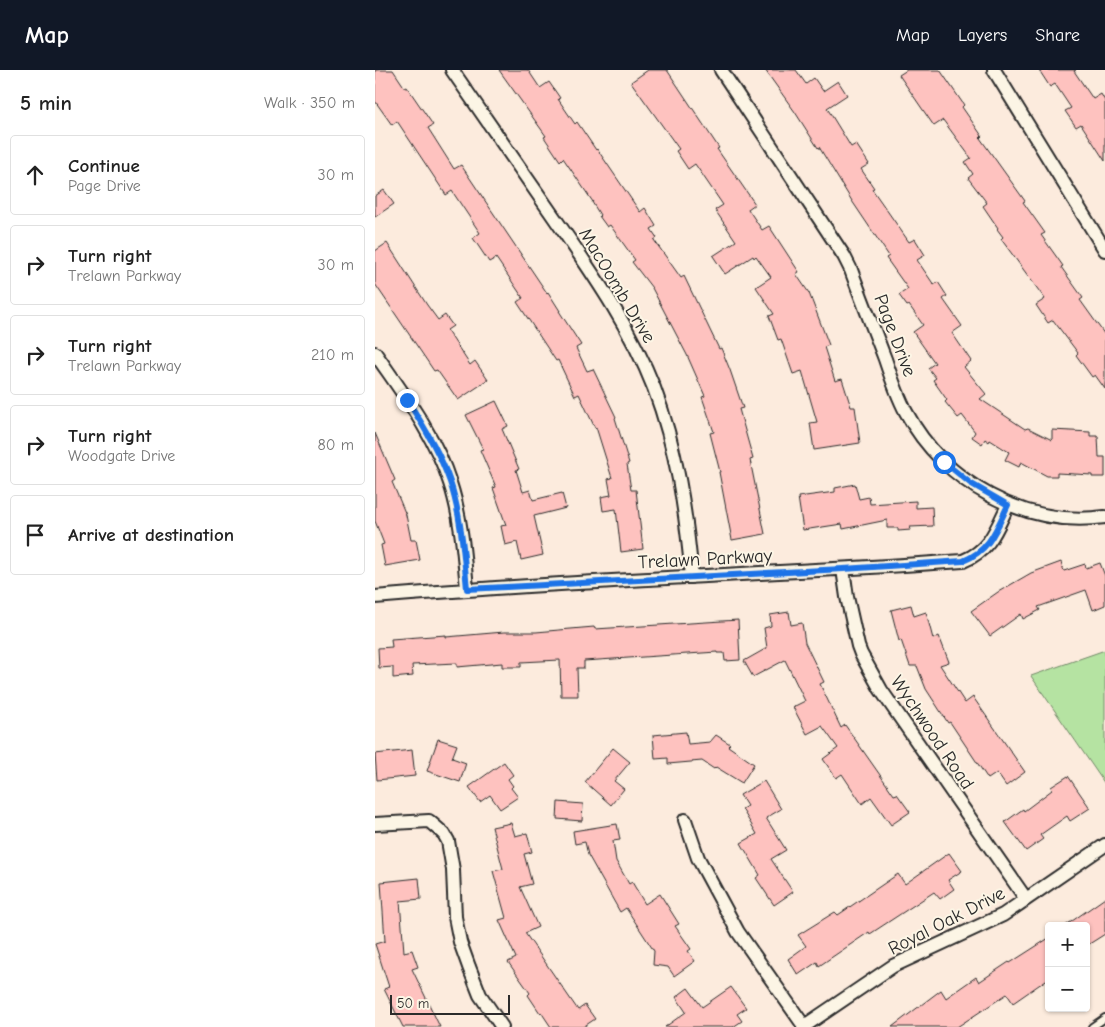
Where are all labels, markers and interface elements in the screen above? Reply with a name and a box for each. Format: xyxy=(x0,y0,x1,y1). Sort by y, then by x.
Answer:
text: Map xyxy=(25,21,69,49)
text: Map xyxy=(896,25,930,46)
text: Layers xyxy=(958,25,1007,46)
text: Share xyxy=(1035,25,1080,46)
text: 5 min xyxy=(20,91,72,115)
text: Walk · 350 m xyxy=(264,94,355,112)
text: Continue xyxy=(68,155,140,177)
icon: ahead xyxy=(21,161,49,189)
text: 30 m xyxy=(318,166,354,184)
text: Page Drive xyxy=(68,177,141,195)
street label: MacOomb Drive xyxy=(574,224,660,347)
text: Turn right xyxy=(68,245,152,267)
icon: right xyxy=(21,251,49,279)
text: 30 m xyxy=(318,256,354,274)
text: Trelawn Parkway xyxy=(68,267,181,285)
street label: Page Drive xyxy=(869,291,921,380)
text: Turn right xyxy=(68,335,152,357)
icon: right xyxy=(21,341,49,369)
text: 210 m xyxy=(311,346,354,364)
text: Trelawn Parkway xyxy=(68,357,181,375)
route end xyxy=(396,389,419,412)
text: Turn right xyxy=(68,425,152,447)
icon: right xyxy=(21,431,49,459)
text: 80 m xyxy=(317,436,354,454)
text: Woodgate Drive xyxy=(68,447,175,465)
route start xyxy=(933,451,956,474)
icon: arrive xyxy=(21,521,49,549)
text: Arrive at destination xyxy=(68,524,234,546)
street label: Trelawn Parkway xyxy=(637,544,773,574)
street label: Wychwood Road xyxy=(886,671,978,794)
street label: Royal Oak Drive xyxy=(884,882,1008,960)
map controls xyxy=(1045,922,1090,1012)
button: + xyxy=(1045,922,1090,967)
button: − xyxy=(1045,967,1090,1012)
scale bar xyxy=(390,992,510,1015)
text: 50 m xyxy=(397,995,429,1012)

